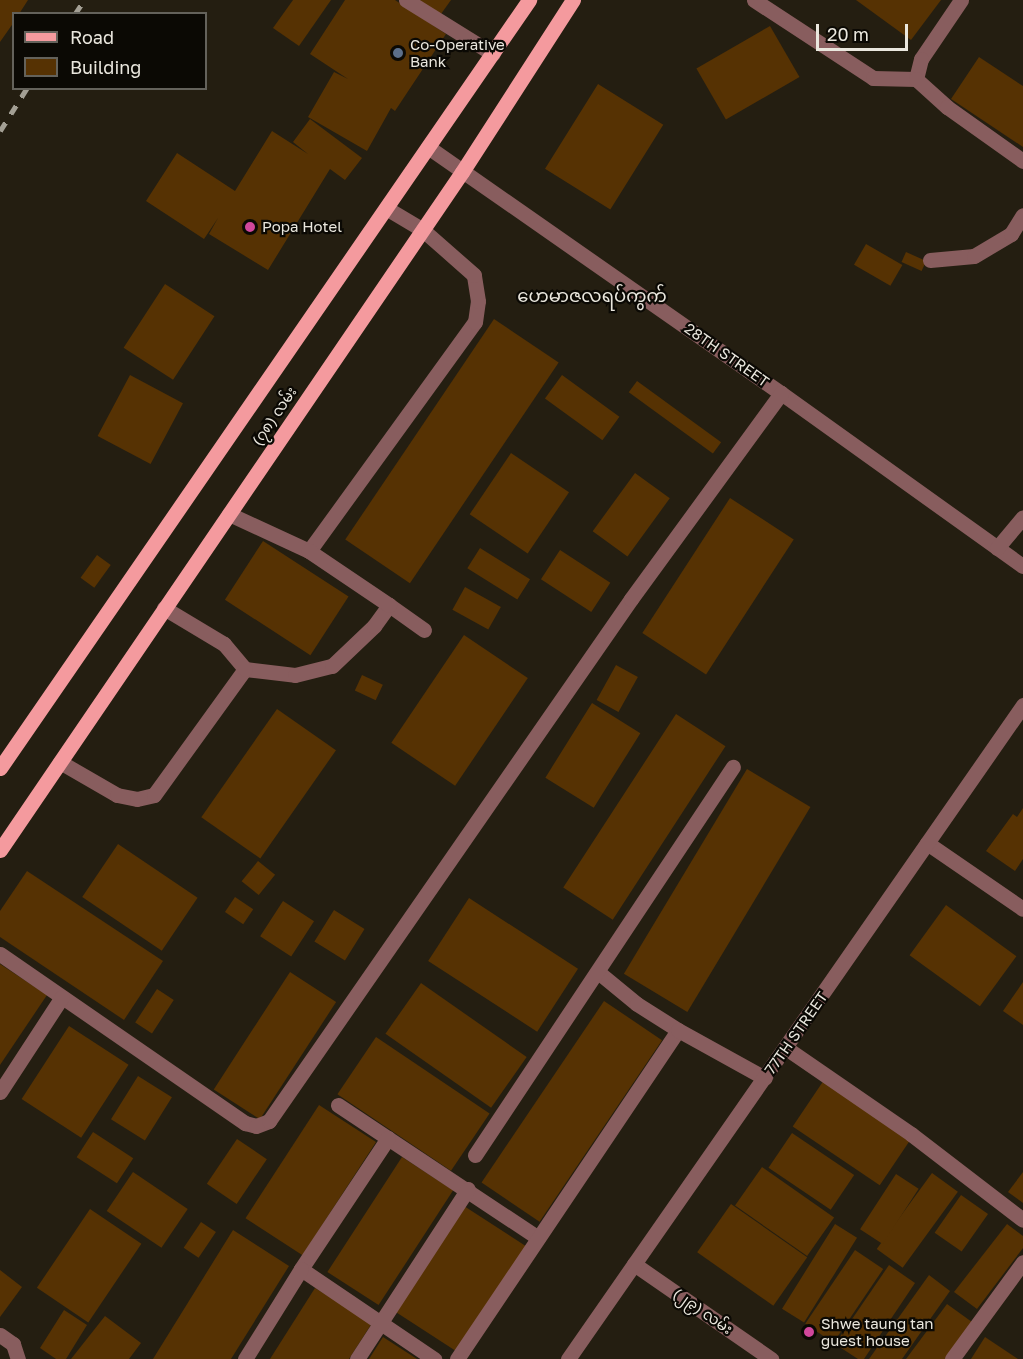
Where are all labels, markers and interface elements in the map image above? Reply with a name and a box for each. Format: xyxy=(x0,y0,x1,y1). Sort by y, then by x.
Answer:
legend xyxy=(12,12,207,90)
scale bar xyxy=(819,12,910,50)
text: 20 m xyxy=(827,23,869,45)
text: Road xyxy=(70,26,114,48)
place label: Co-Operative Bank xyxy=(410,35,505,70)
marker: Co-Operative Bank xyxy=(391,46,405,60)
text: Building xyxy=(70,56,141,78)
place label: Popa Hotel xyxy=(262,218,342,236)
marker: Popa Hotel xyxy=(243,220,257,234)
district label: ဟေမာဇလရပ်ကွက် xyxy=(517,284,667,306)
street label: 28TH STREET xyxy=(681,319,773,391)
street label: (၇၈) လမ်း xyxy=(248,383,300,449)
street label: 77TH STREET xyxy=(761,988,831,1078)
street label: (၂၉) လမ်း xyxy=(670,1284,736,1338)
place label: Shwe taung tan guest house xyxy=(821,1314,934,1349)
marker: Shwe taung tan guest house xyxy=(802,1325,816,1339)

